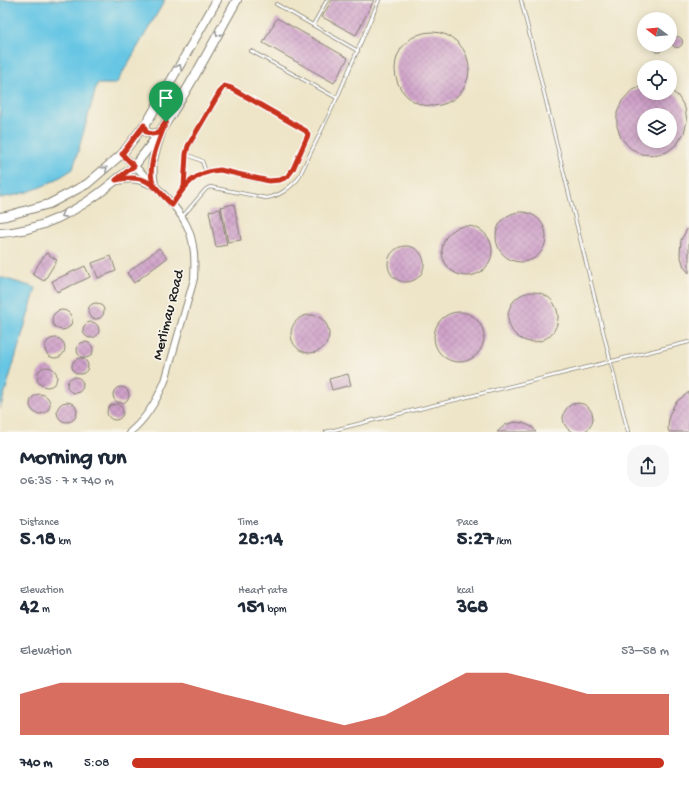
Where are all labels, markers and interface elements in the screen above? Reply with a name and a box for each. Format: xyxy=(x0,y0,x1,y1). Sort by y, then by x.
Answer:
north arrow xyxy=(637,12,677,52)
map controls xyxy=(637,12,677,148)
one-way arrow xyxy=(215,30,222,37)
button: locate xyxy=(637,60,677,100)
one-way arrow xyxy=(174,64,181,71)
pin xyxy=(149,81,183,122)
icon: arrive xyxy=(155,87,177,109)
button: layers xyxy=(637,108,677,148)
one-way arrow xyxy=(100,166,107,173)
one-way arrow xyxy=(60,211,68,218)
street label: Merlimau Road xyxy=(149,267,189,362)
button: share xyxy=(627,445,669,487)
text: Morning run xyxy=(20,446,126,472)
text: 06:35 · 7 × 740 m xyxy=(20,474,114,489)
text: Distance xyxy=(20,517,59,529)
text: Time xyxy=(238,517,258,529)
text: Pace xyxy=(457,517,478,529)
text: 5.18 xyxy=(20,529,56,552)
text: 28:14 xyxy=(238,529,283,552)
text: 5:27 xyxy=(457,529,494,552)
text: km xyxy=(56,536,71,548)
text: /km xyxy=(494,536,512,548)
text: Elevation xyxy=(20,585,64,597)
text: Heart rate xyxy=(238,585,288,597)
text: kcal xyxy=(457,585,474,597)
text: 42 xyxy=(20,597,39,620)
text: 151 xyxy=(238,597,265,620)
text: 368 xyxy=(457,597,488,620)
text: m xyxy=(39,604,50,616)
text: bpm xyxy=(265,604,287,616)
text: Elevation xyxy=(20,644,72,659)
text: 53–58 m xyxy=(621,644,669,659)
text: 740 m xyxy=(20,756,53,771)
text: 5:08 xyxy=(84,756,109,771)

